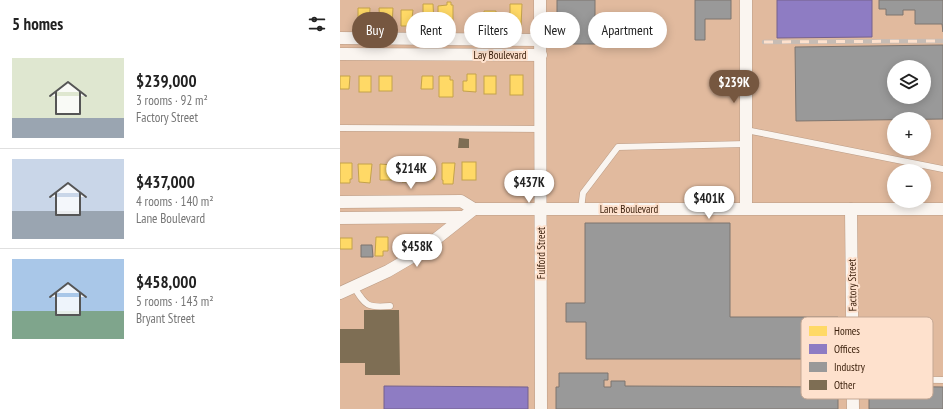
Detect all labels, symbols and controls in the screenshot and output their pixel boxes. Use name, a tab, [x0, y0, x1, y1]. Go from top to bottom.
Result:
chip: Buy	[352, 12, 398, 48]
chip: Rent	[406, 12, 456, 48]
chip: Filters	[464, 12, 522, 48]
chip: New	[530, 12, 580, 48]
chip: Apartment	[588, 12, 667, 48]
text: 5 homes	[12, 13, 63, 35]
icon: filters	[306, 13, 328, 35]
street label: Lay Boulevard	[473, 48, 527, 62]
map controls	[887, 60, 931, 208]
button: layers	[887, 60, 931, 104]
text: $239,000	[136, 70, 197, 92]
pin: $239K	[706, 70, 762, 104]
icon: home	[44, 74, 92, 122]
text: $239K	[718, 74, 750, 91]
text: 3 rooms · 92 m²	[136, 92, 208, 109]
text: Factory Street	[136, 109, 198, 126]
button: +	[887, 112, 931, 156]
pin: $214K	[383, 156, 439, 190]
text: $214K	[395, 160, 427, 177]
button: −	[887, 164, 931, 208]
pin: $437K	[501, 170, 557, 204]
text: $437,000	[136, 171, 195, 193]
text: $437K	[513, 174, 545, 191]
icon: home	[44, 175, 92, 223]
pin: $401K	[681, 186, 737, 220]
text: $401K	[693, 190, 725, 207]
text: 4 rooms · 140 m²	[136, 193, 214, 210]
street label: Lane Boulevard	[600, 202, 659, 216]
text: Lane Boulevard	[136, 210, 205, 227]
street label: Fulford Street	[534, 227, 548, 279]
pin: $458K	[389, 234, 445, 268]
text: $458K	[401, 238, 433, 255]
street label: Factory Street	[845, 259, 859, 311]
text: $458,000	[136, 271, 197, 293]
icon: home	[44, 275, 92, 323]
text: 5 rooms · 143 m²	[136, 293, 214, 310]
text: Bryant Street	[136, 310, 195, 327]
legend	[801, 317, 933, 399]
text: Homes	[834, 324, 860, 338]
text: Offices	[834, 342, 860, 356]
text: Industry	[834, 360, 866, 374]
text: Other	[834, 378, 855, 392]

